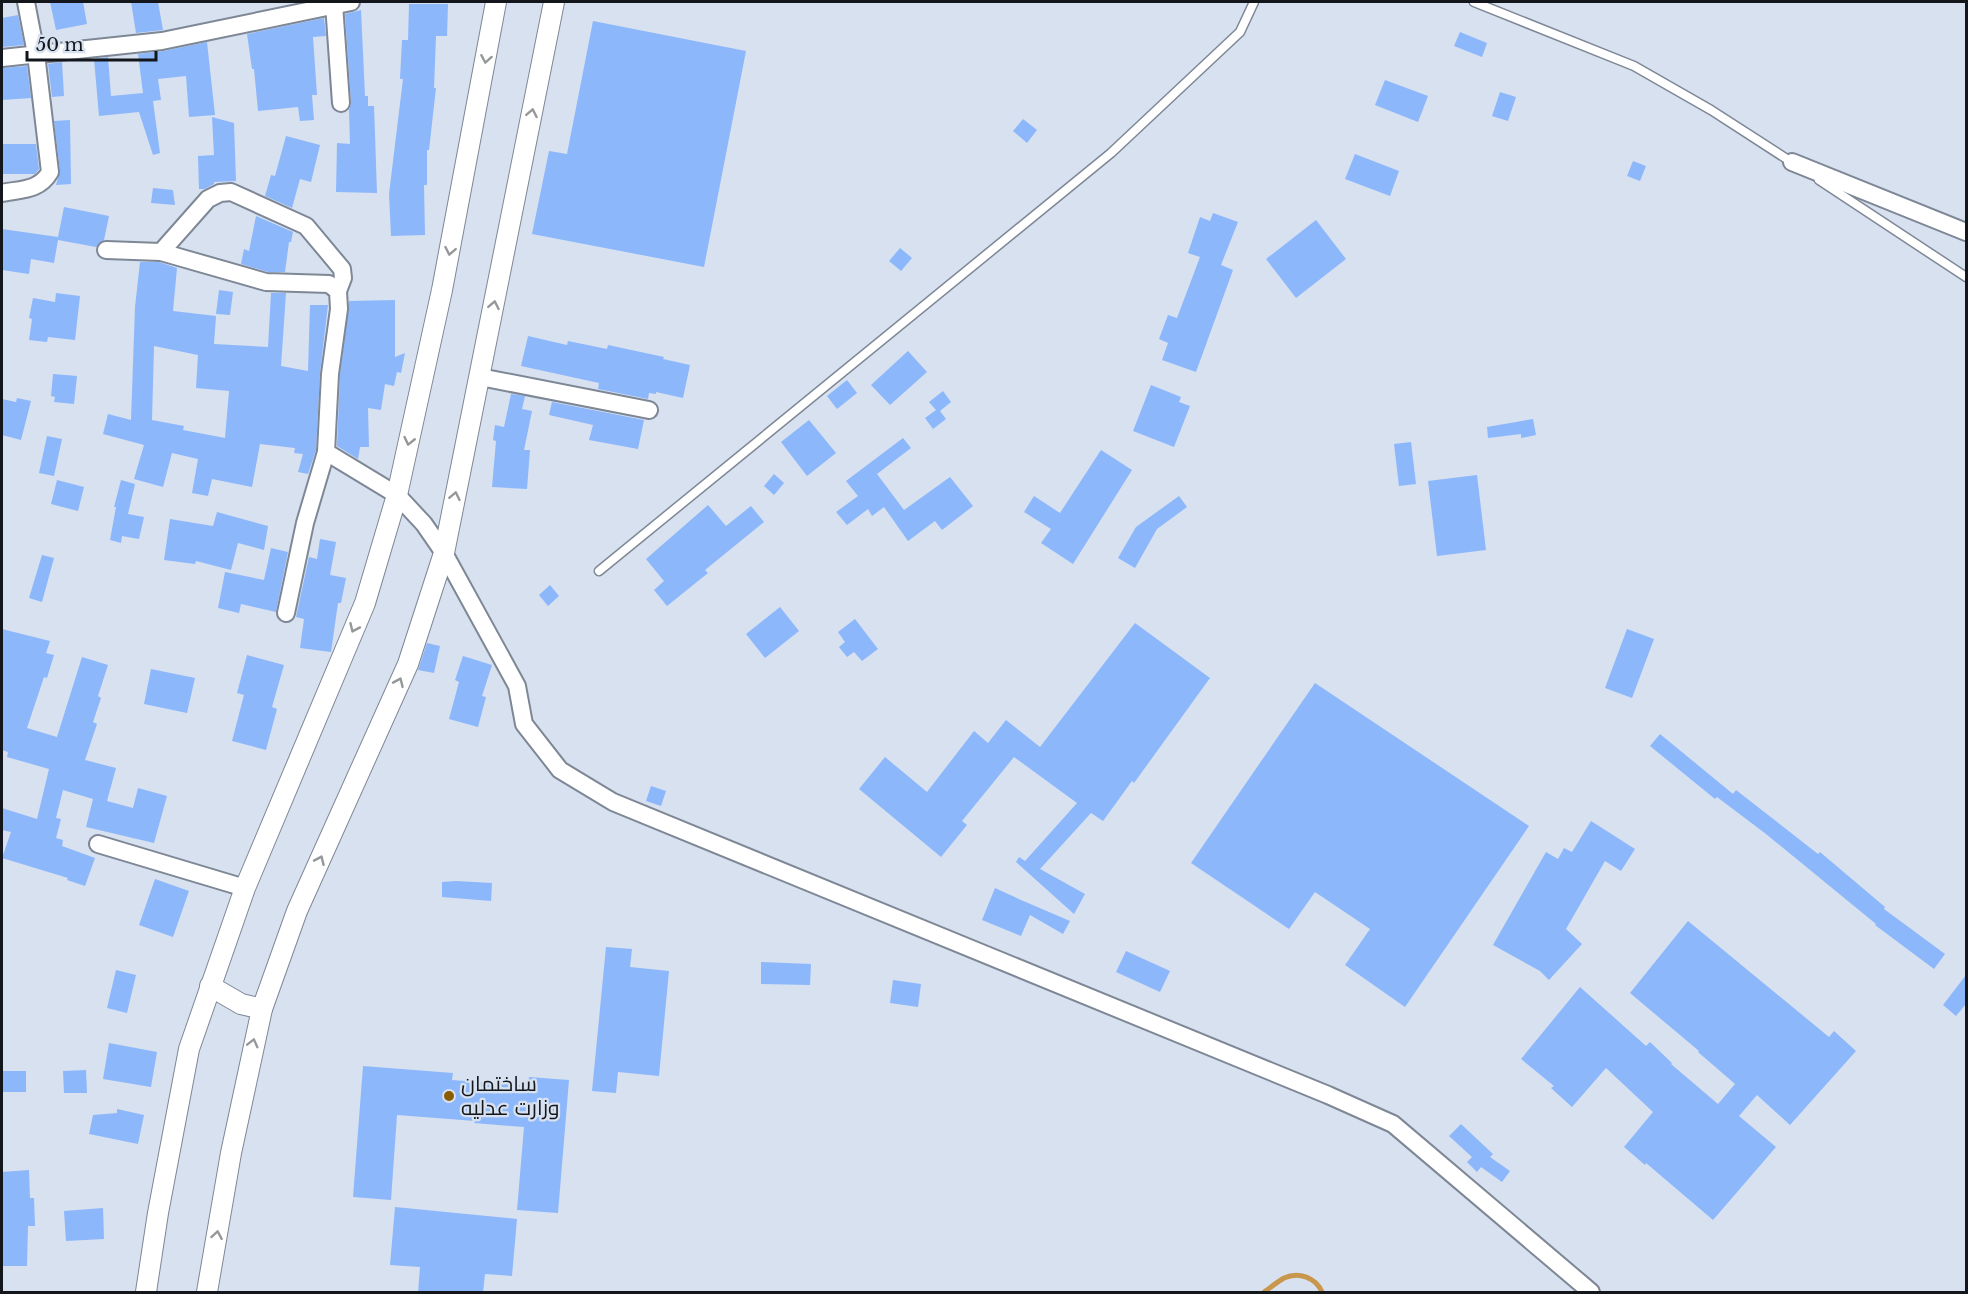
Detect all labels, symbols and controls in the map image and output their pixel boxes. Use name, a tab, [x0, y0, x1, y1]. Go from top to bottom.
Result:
scale bar	[27, 24, 156, 62]
text: 50 m	[36, 34, 84, 56]
one-way arrow	[480, 54, 493, 64]
one-way arrow	[525, 109, 538, 119]
one-way arrow	[444, 245, 457, 255]
one-way arrow	[487, 300, 500, 310]
one-way arrow	[403, 436, 416, 446]
one-way arrow	[448, 491, 461, 501]
one-way arrow	[349, 622, 361, 633]
one-way arrow	[392, 678, 404, 689]
one-way arrow	[312, 856, 324, 867]
one-way arrow	[246, 1039, 259, 1049]
place label: ساختمان وزارت عدلیه	[461, 1071, 560, 1121]
marker: ساختمان وزارت عدلیه	[442, 1089, 456, 1103]
one-way arrow	[210, 1230, 222, 1239]

